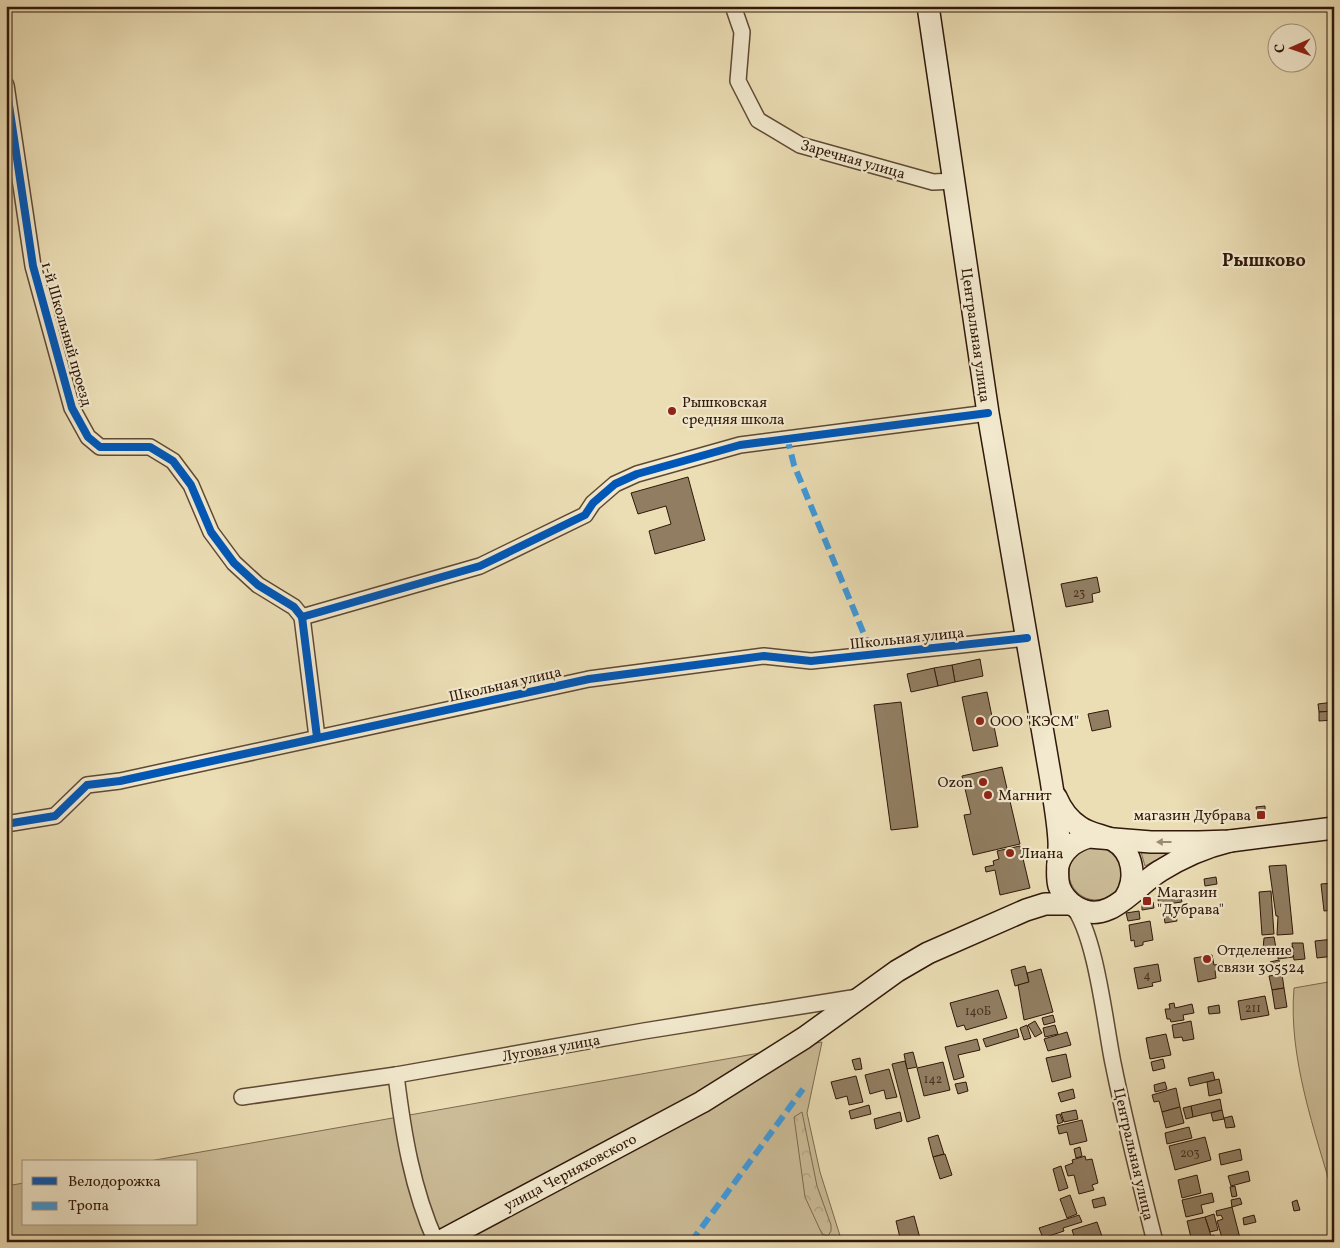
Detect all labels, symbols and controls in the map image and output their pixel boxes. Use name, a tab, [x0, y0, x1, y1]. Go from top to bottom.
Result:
north arrow	[1268, 22, 1318, 72]
text: С	[1271, 44, 1290, 53]
street label: Заречная улица	[798, 135, 907, 185]
district label: Рышково	[1222, 249, 1306, 274]
street label: 1-й Школьный проезд	[35, 260, 96, 410]
street label: Центральная улица	[955, 267, 994, 404]
place label: Рышковская средняя школа	[682, 393, 785, 431]
marker: Рышковская средняя школа	[666, 405, 678, 417]
house number: 23	[1073, 586, 1085, 602]
street label: Школьная улица	[849, 623, 965, 656]
street label: Школьная улица	[447, 662, 564, 709]
place label: ООО "КЭСМ"	[990, 712, 1079, 733]
marker: ООО "КЭСМ"	[974, 715, 986, 727]
place label: Ozon	[938, 773, 973, 794]
marker: Ozon	[977, 776, 989, 788]
place label: Магнит	[998, 786, 1052, 807]
marker: Магнит	[982, 789, 994, 801]
place label: магазин Дубрава	[1134, 806, 1251, 827]
marker: магазин Дубрава	[1255, 809, 1267, 821]
one-way arrow	[1156, 838, 1172, 846]
place label: Лиана	[1020, 844, 1063, 865]
marker: Лиана	[1004, 847, 1016, 859]
place label: Магазин "Дубрава"	[1157, 883, 1224, 921]
marker: Магазин "Дубрава"	[1141, 895, 1153, 907]
place label: Отделение связи 305524	[1217, 941, 1305, 979]
marker: Отделение связи 305524	[1201, 953, 1213, 965]
house number: 4	[1143, 968, 1151, 984]
house number: 211	[1245, 1001, 1261, 1017]
house number: 140Б	[965, 1004, 991, 1020]
street label: Луговая улица	[500, 1031, 602, 1068]
house number: 142	[924, 1072, 942, 1088]
street label: Центральная улица	[1107, 1086, 1158, 1223]
street label: улица Черняховского	[501, 1129, 641, 1217]
house number: 203	[1180, 1146, 1200, 1162]
legend	[22, 1160, 198, 1226]
text: Велодорожка	[68, 1172, 161, 1193]
text: Тропа	[68, 1196, 109, 1217]

